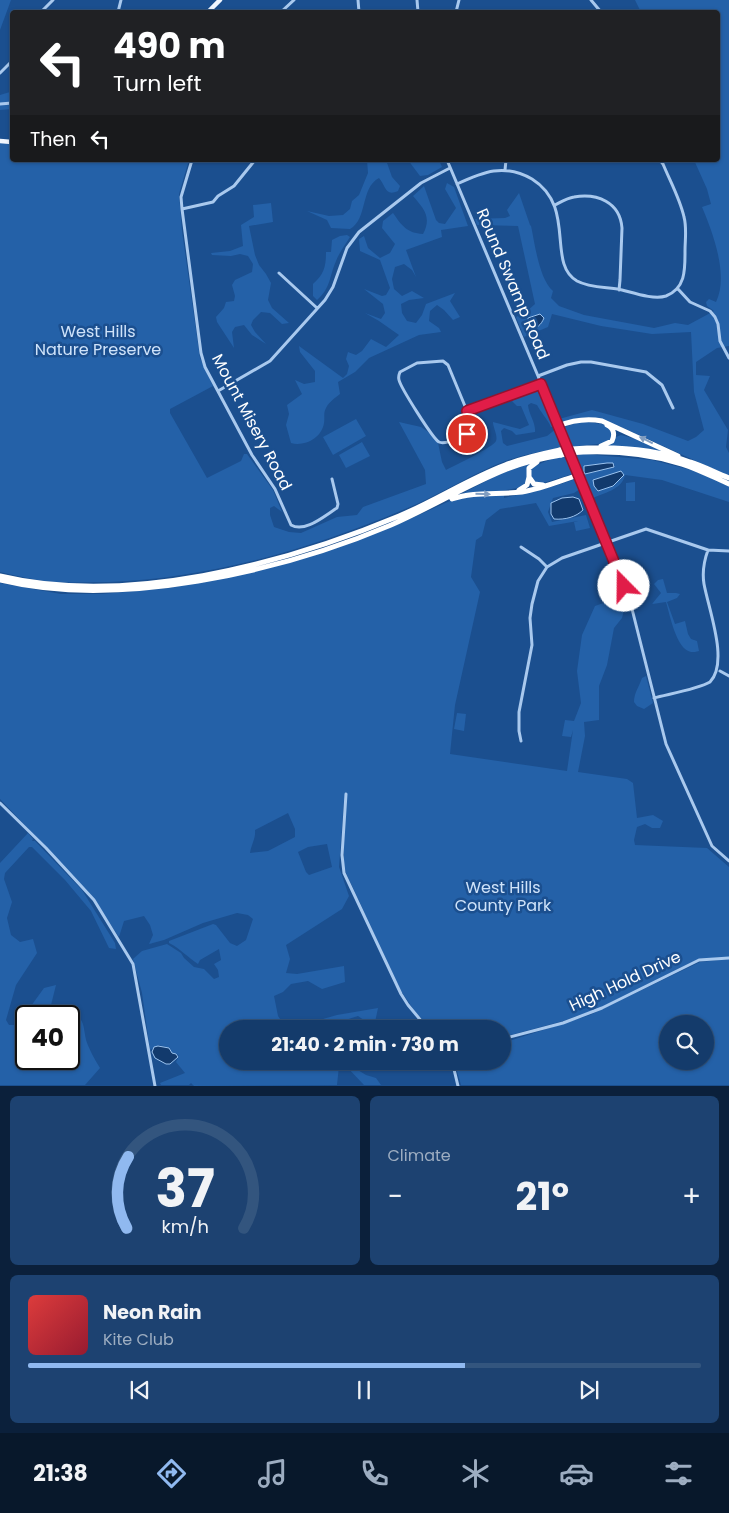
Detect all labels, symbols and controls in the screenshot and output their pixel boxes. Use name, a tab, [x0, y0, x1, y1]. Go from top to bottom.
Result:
text: 490 m	[113, 21, 226, 70]
icon: left	[30, 30, 95, 95]
text: Turn left	[113, 68, 201, 99]
icon: left	[86, 125, 114, 153]
text: Then	[30, 126, 76, 153]
street label: Round Swamp Road	[471, 205, 555, 363]
park label: West Hills Nature Preserve	[35, 320, 161, 361]
street label: Mount Misery Road	[206, 350, 298, 494]
pin	[446, 413, 488, 455]
icon: arrive	[453, 420, 481, 448]
one-way arrow	[639, 436, 653, 444]
one-way arrow	[475, 490, 491, 498]
position arrow	[597, 559, 649, 611]
park label: West Hills County Park	[455, 876, 552, 917]
street label: High Hold Drive	[565, 945, 685, 1017]
speed limit sign: 40	[15, 1005, 80, 1070]
map controls	[659, 1015, 714, 1070]
button: search	[659, 1015, 714, 1070]
text: 21:40 · 2 min · 730 m	[271, 1031, 459, 1058]
text: Climate	[388, 1144, 451, 1167]
text: 37	[155, 1152, 214, 1225]
text: 21°	[516, 1170, 569, 1223]
text: −	[388, 1177, 403, 1216]
text: +	[682, 1177, 701, 1216]
text: km/h	[161, 1214, 209, 1239]
text: Neon Rain	[103, 1299, 202, 1326]
text: Kite Club	[103, 1328, 174, 1351]
icon: previous	[126, 1376, 154, 1404]
icon: pause	[350, 1376, 378, 1404]
icon: next	[575, 1376, 603, 1404]
icon: directions	[154, 1456, 189, 1491]
icon: music	[255, 1456, 290, 1491]
icon: phone	[357, 1456, 392, 1491]
icon: climate	[458, 1456, 493, 1491]
icon: car	[559, 1456, 594, 1491]
icon: filters	[661, 1456, 696, 1491]
text: 21:38	[33, 1458, 88, 1489]

